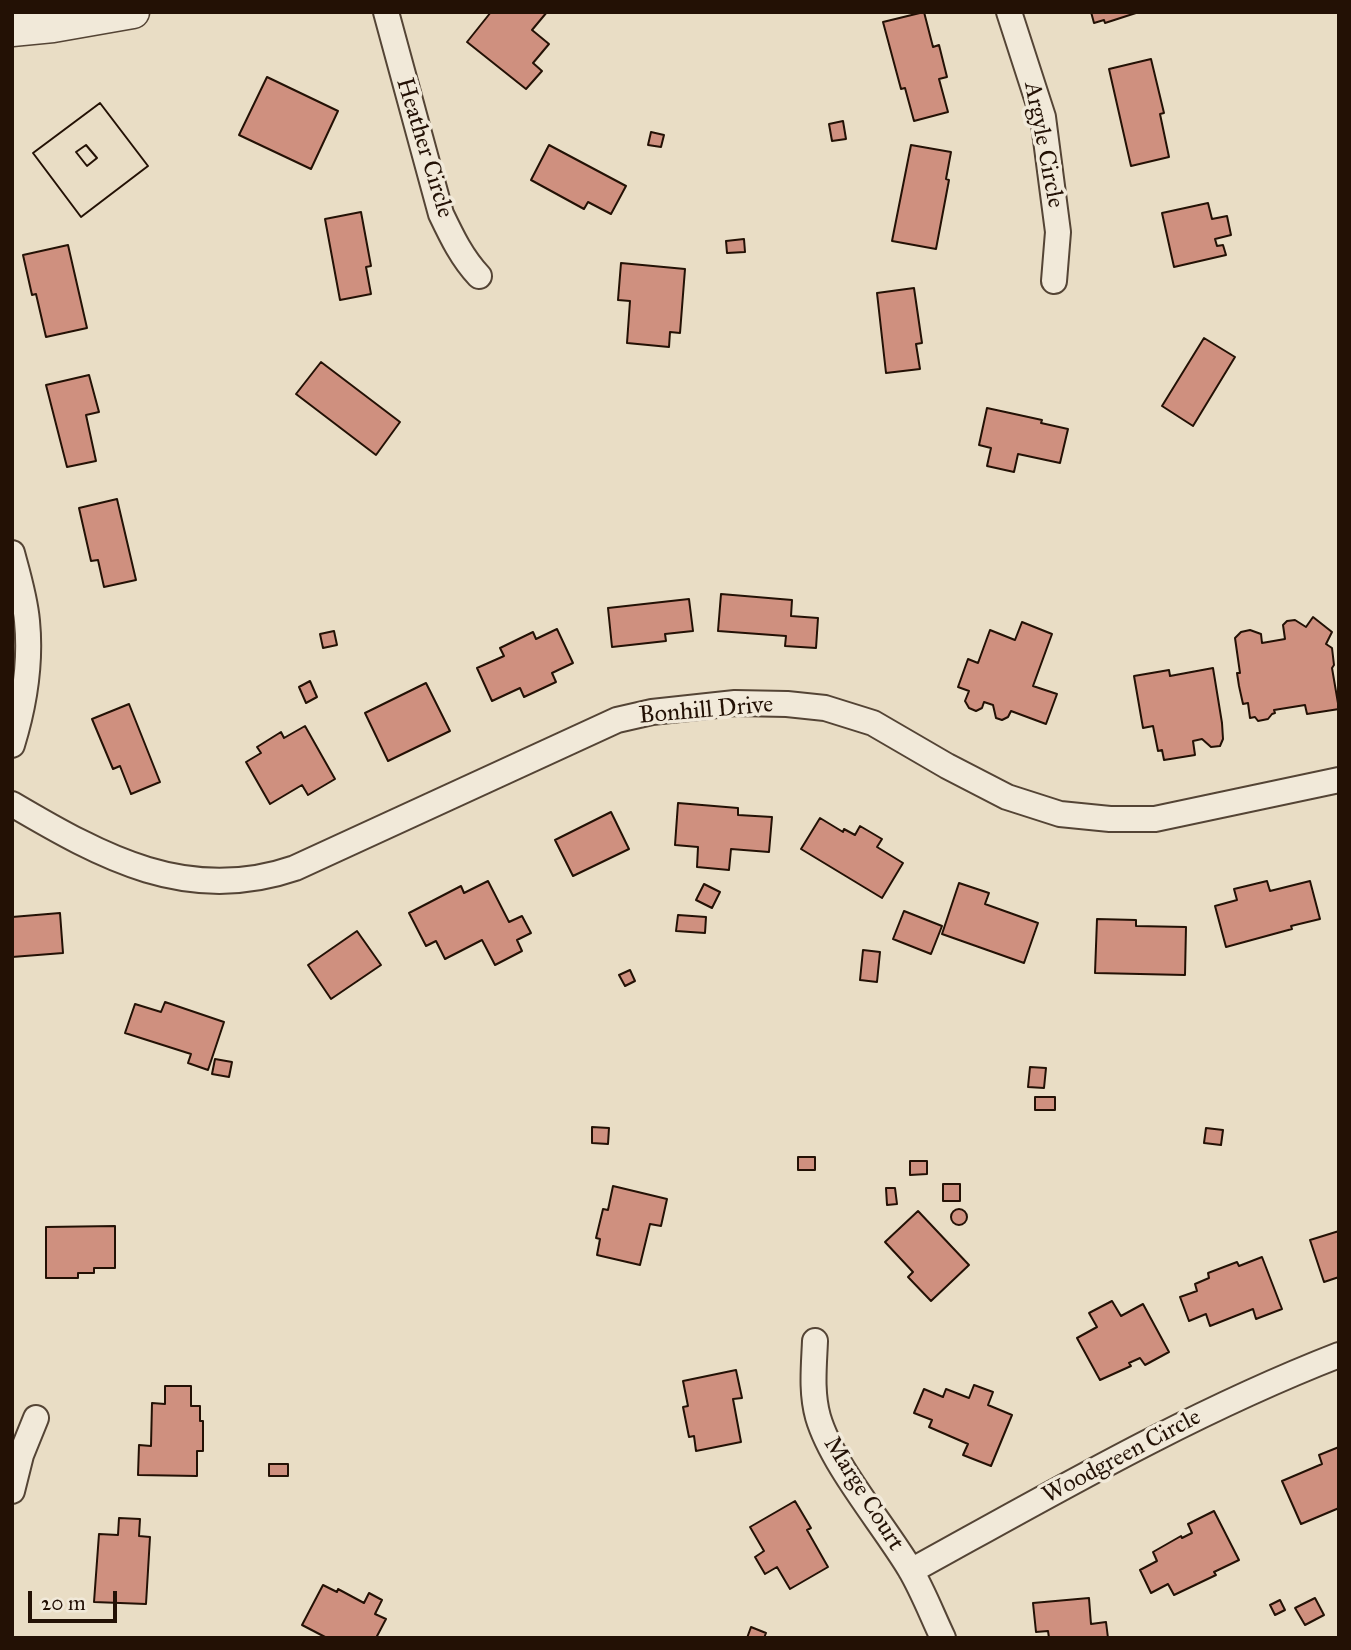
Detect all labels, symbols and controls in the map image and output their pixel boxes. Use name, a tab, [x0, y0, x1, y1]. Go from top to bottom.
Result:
street label: Heather Circle	[389, 74, 459, 222]
street label: Argyle Circle	[1017, 80, 1069, 210]
street label: Bonhill Drive	[638, 691, 774, 731]
street label: Woodgreen Circle	[1038, 1403, 1206, 1511]
street label: Marge Court	[817, 1432, 909, 1556]
scale bar	[32, 1576, 121, 1620]
text: 20 m	[41, 1590, 86, 1616]

